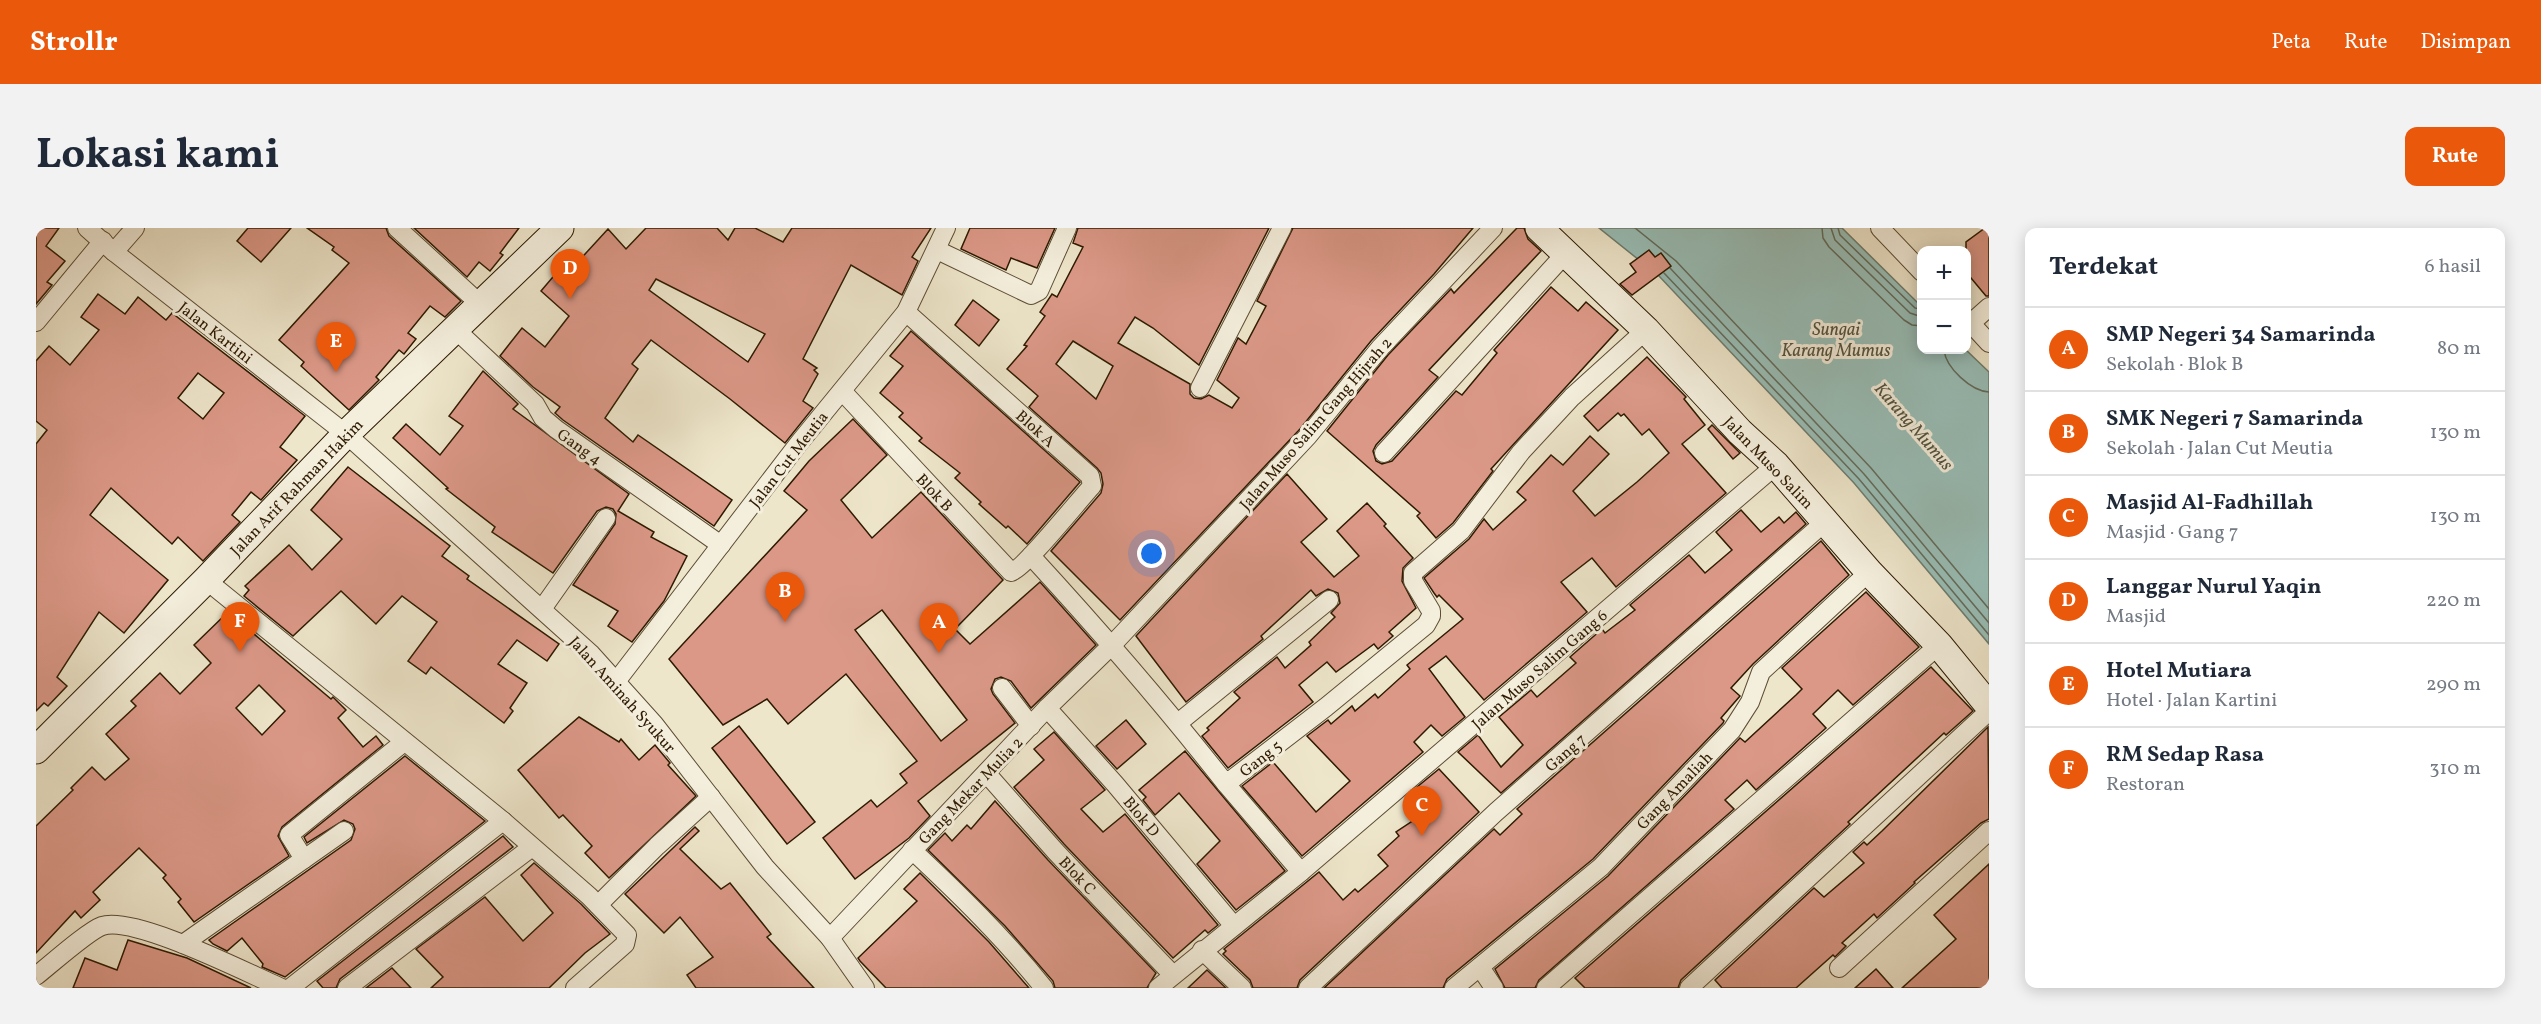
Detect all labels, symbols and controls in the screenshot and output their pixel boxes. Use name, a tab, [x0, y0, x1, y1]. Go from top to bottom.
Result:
text: Strollr	[30, 23, 118, 62]
text: Peta	[2272, 28, 2311, 57]
text: Rute	[2344, 28, 2387, 57]
text: Disimpan	[2420, 28, 2511, 57]
text: Lokasi kami	[36, 127, 280, 186]
button: Rute	[2405, 127, 2505, 186]
map controls	[1917, 246, 1971, 354]
button: +	[1917, 246, 1971, 300]
text: Terdekat	[2049, 249, 2158, 285]
pin: D	[550, 250, 590, 299]
text: 6 hasil	[2424, 253, 2481, 281]
street label: Jalan Kartini	[173, 297, 257, 370]
button: −	[1917, 300, 1971, 354]
water label: Sungai Karang Mumus	[1781, 318, 1891, 364]
text: SMP Negeri 34 Samarinda	[2106, 320, 2375, 351]
pin: E	[316, 322, 356, 372]
street label: Jalan Muso Salim Gang Hijrah 2	[1235, 333, 1398, 515]
text: A	[2061, 335, 2076, 363]
text: 80 m	[2437, 335, 2481, 363]
text: Sekolah · Blok B	[2106, 351, 2244, 379]
water label: Karang Mumus	[1868, 378, 1958, 477]
text: SMK Negeri 7 Samarinda	[2106, 404, 2363, 435]
street label: Blok A	[1010, 406, 1059, 453]
street label: Jalan Cut Meutia	[745, 407, 834, 513]
street label: Jalan Muso Salim	[1717, 412, 1818, 515]
street label: Jalan Arif Rahman Hakim	[226, 415, 369, 562]
text: B	[2062, 419, 2075, 447]
text: 130 m	[2430, 419, 2481, 447]
street label: Gang 4	[552, 424, 606, 471]
text: Sekolah · Jalan Cut Meutia	[2106, 435, 2333, 463]
street label: Blok B	[910, 469, 957, 517]
text: Masjid Al-Fadhillah	[2106, 488, 2313, 519]
text: C	[2062, 503, 2075, 531]
text: 130 m	[2430, 503, 2481, 531]
text: Masjid · Gang 7	[2106, 519, 2238, 547]
your location	[1137, 539, 1166, 568]
pin: B	[766, 572, 804, 622]
text: Langgar Nurul Yaqin	[2106, 572, 2322, 603]
text: D	[2061, 587, 2076, 615]
text: 220 m	[2426, 587, 2481, 615]
pin: F	[220, 602, 260, 652]
text: Masjid	[2106, 603, 2166, 631]
pin: A	[920, 604, 958, 653]
street label: Jalan Muso Salim Gang 6	[1468, 605, 1613, 736]
street label: Jalan Aminah Syukur	[563, 632, 680, 759]
text: Hotel Mutiara	[2106, 656, 2252, 687]
text: E	[2062, 671, 2075, 699]
text: 290 m	[2426, 671, 2481, 699]
text: Hotel · Jalan Kartini	[2106, 687, 2277, 715]
street label: Gang 7	[1541, 729, 1592, 778]
street label: Gang Mekar Mulia 2	[914, 733, 1029, 850]
street label: Gang 5	[1235, 736, 1287, 783]
text: RM Sedap Rasa	[2106, 740, 2264, 771]
street label: Gang Amaliah	[1632, 747, 1718, 835]
text: F	[2063, 755, 2074, 783]
text: 310 m	[2429, 755, 2481, 783]
text: Restoran	[2106, 771, 2185, 799]
pin: C	[1402, 786, 1442, 836]
street label: Blok D	[1117, 792, 1164, 842]
street label: Blok C	[1053, 852, 1100, 900]

